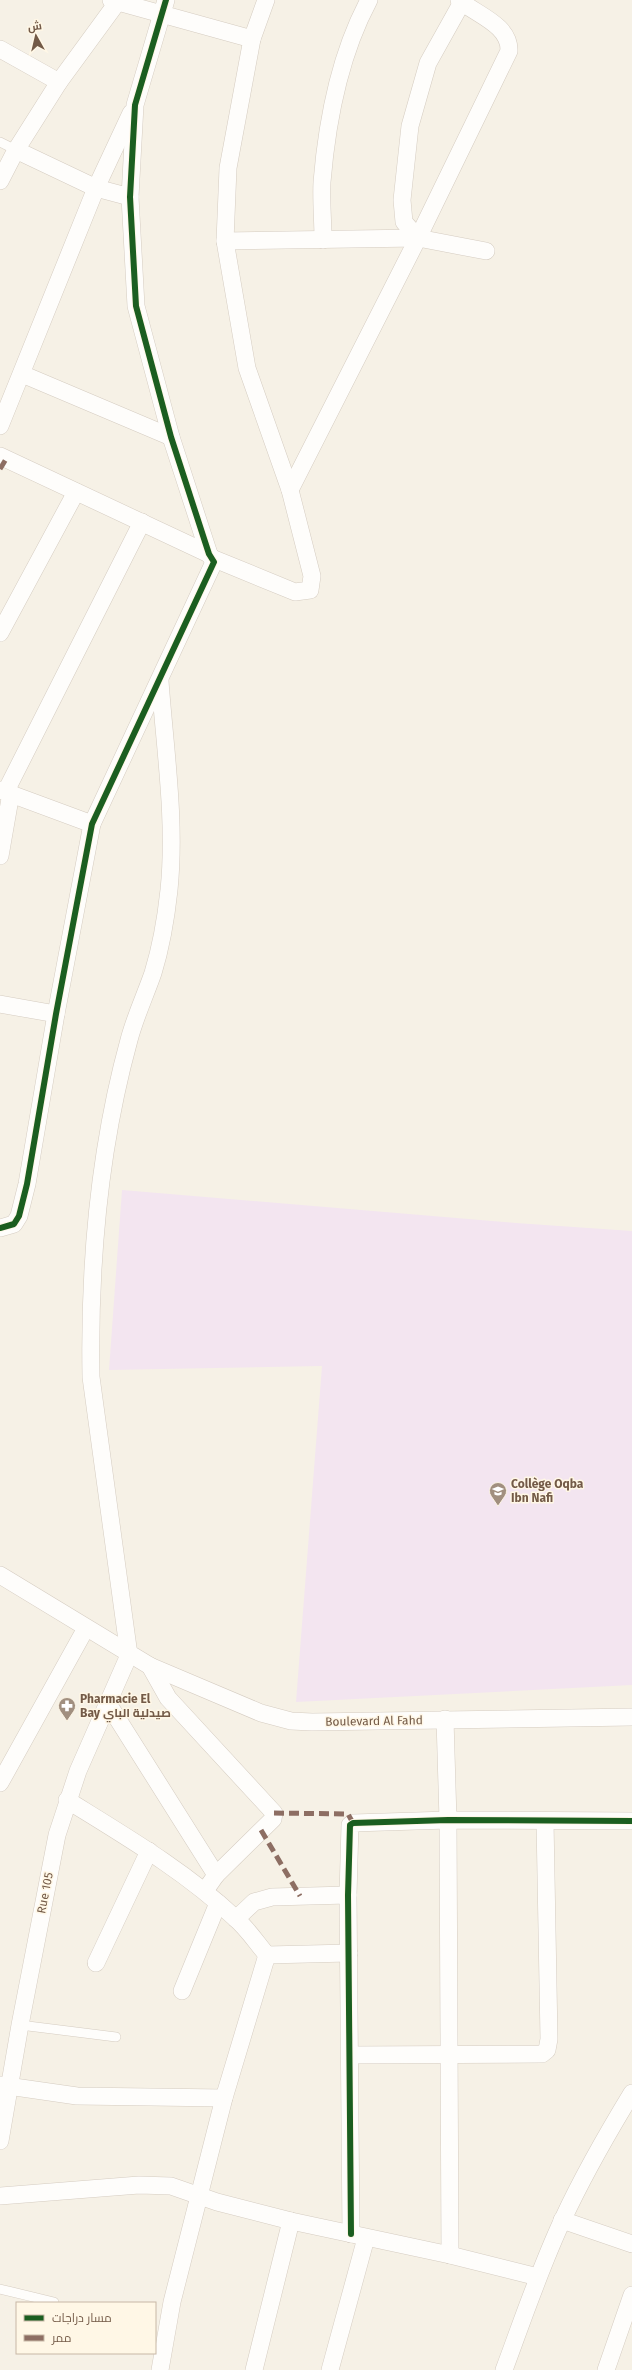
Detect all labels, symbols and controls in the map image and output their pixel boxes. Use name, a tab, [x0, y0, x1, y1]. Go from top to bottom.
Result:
north arrow	[16, 16, 56, 56]
text: ش	[27, 19, 43, 34]
place label: Collège Oqba Ibn Nafi	[511, 1477, 584, 1505]
school or university icon: Collège Oqba Ibn Nafi	[488, 1481, 508, 1506]
place label: Pharmacie El Bay صيدلية الباي	[80, 1692, 171, 1723]
pharmacy icon: Pharmacie El Bay صيدلية الباي	[57, 1696, 77, 1721]
street label: Boulevard Al Fahd	[325, 1713, 423, 1729]
street label: Rue 105	[34, 1871, 56, 1915]
legend	[16, 2302, 156, 2354]
text: مسار دراجات	[52, 2311, 112, 2325]
text: ممر	[51, 2331, 71, 2345]

